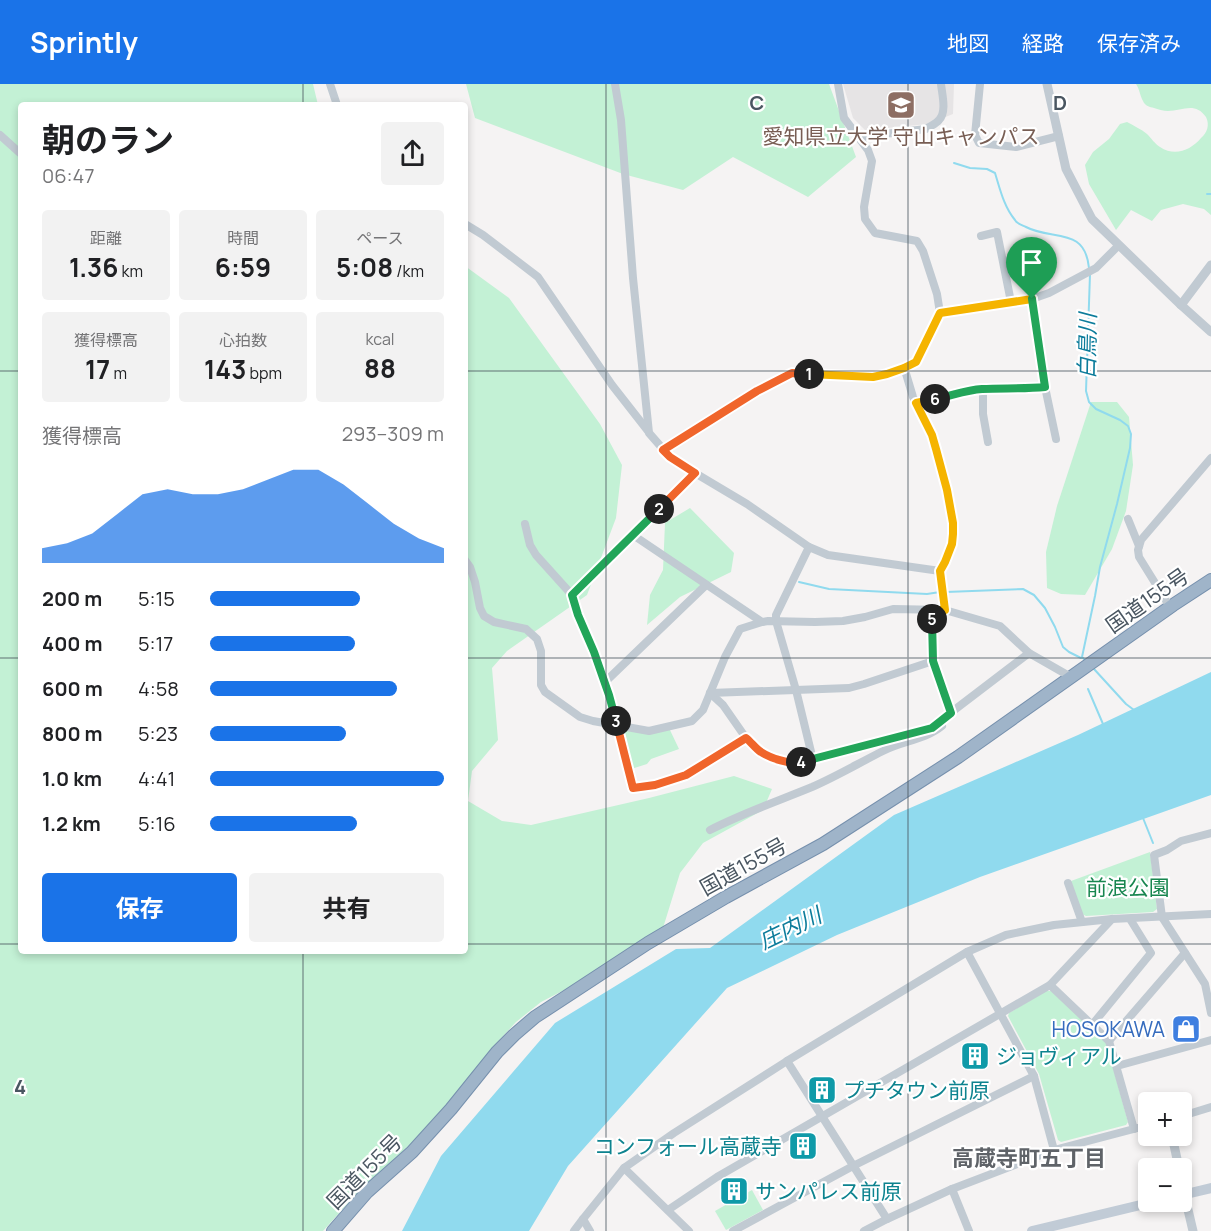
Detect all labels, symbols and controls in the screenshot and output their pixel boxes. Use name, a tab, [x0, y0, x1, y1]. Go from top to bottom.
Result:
text: Sprintly	[30, 23, 138, 61]
text: 地図	[947, 29, 989, 57]
text: 経路	[1022, 29, 1064, 57]
text: 保存済み	[1097, 29, 1181, 57]
text: C	[750, 89, 764, 116]
school or university icon: 愛知県立大学 守山キャンパス	[885, 89, 917, 121]
text: D	[1053, 89, 1067, 116]
text: 朝のラン	[42, 117, 174, 162]
button: share	[381, 122, 444, 185]
place label: 愛知県立大学 守山キャンパス	[762, 122, 1040, 150]
text: 06:47	[42, 162, 94, 189]
text: 距離	[90, 227, 122, 249]
text: 時間	[227, 227, 259, 249]
text: ペース	[356, 227, 404, 249]
pin	[1006, 237, 1057, 299]
icon: arrive	[1015, 246, 1048, 279]
text: 1.36	[69, 249, 118, 285]
text: 6:59	[215, 249, 271, 285]
text: 5:08	[336, 249, 393, 285]
text: km	[118, 260, 143, 282]
text: /km	[393, 260, 424, 282]
water label: 白鳥川	[1071, 311, 1103, 379]
text: kcal	[365, 328, 395, 350]
text: 獲得標高	[74, 329, 138, 351]
text: 心拍数	[219, 329, 267, 351]
text: 88	[364, 350, 396, 386]
text: 17	[85, 351, 110, 387]
text: 143	[204, 351, 246, 387]
pin: 1	[794, 359, 824, 389]
text: m	[110, 362, 127, 384]
text: bpm	[246, 362, 282, 384]
text: 1	[805, 363, 813, 385]
pin: 6	[920, 384, 950, 414]
text: 6	[930, 388, 940, 410]
text: 293–309 m	[342, 420, 444, 447]
text: 獲得標高	[42, 422, 122, 449]
pin: 2	[644, 494, 674, 524]
text: 2	[654, 498, 664, 520]
street label: 国道155号	[1100, 561, 1194, 639]
text: 200 m	[42, 585, 102, 612]
text: 5:15	[138, 585, 175, 612]
pin: 5	[917, 604, 947, 634]
text: 5	[927, 608, 937, 630]
text: 400 m	[42, 630, 102, 657]
text: 5:17	[138, 630, 173, 657]
text: 600 m	[42, 675, 103, 702]
text: 4:58	[138, 675, 179, 702]
pin: 3	[601, 706, 631, 736]
text: 3	[611, 710, 621, 732]
text: 800 m	[42, 720, 103, 747]
text: 5:23	[138, 720, 178, 747]
pin: 4	[786, 747, 816, 777]
text: 4	[796, 751, 806, 773]
text: 1.0 km	[42, 765, 102, 792]
text: 4:41	[138, 765, 175, 792]
text: 1.2 km	[42, 810, 101, 837]
text: 5:16	[138, 810, 176, 837]
street label: 国道155号	[694, 831, 792, 901]
button: 保存	[42, 873, 237, 942]
button: 共有	[249, 873, 444, 942]
park label: 前浪公園	[1086, 873, 1170, 901]
water label: 庄内川	[754, 899, 828, 956]
shop icon: HOSOKAWA	[1170, 1013, 1202, 1045]
place label: HOSOKAWA	[1052, 1015, 1165, 1043]
building icon: ジョヴィアル	[959, 1040, 991, 1072]
place label: ジョヴィアル	[996, 1042, 1122, 1070]
text: 4	[14, 1073, 26, 1100]
building icon: プチタウン前原	[806, 1074, 838, 1106]
place label: プチタウン前原	[843, 1076, 990, 1104]
map controls	[1138, 1092, 1192, 1212]
button: +	[1138, 1092, 1192, 1146]
street label: 国道155号	[320, 1127, 408, 1215]
building icon: コンフォール高蔵寺	[787, 1130, 819, 1162]
place label: コンフォール高蔵寺	[594, 1132, 782, 1160]
district label: 高蔵寺町五丁目	[952, 1143, 1106, 1173]
button: −	[1138, 1158, 1192, 1212]
building icon: サンパレス前原	[718, 1175, 750, 1207]
place label: サンパレス前原	[755, 1177, 902, 1205]

